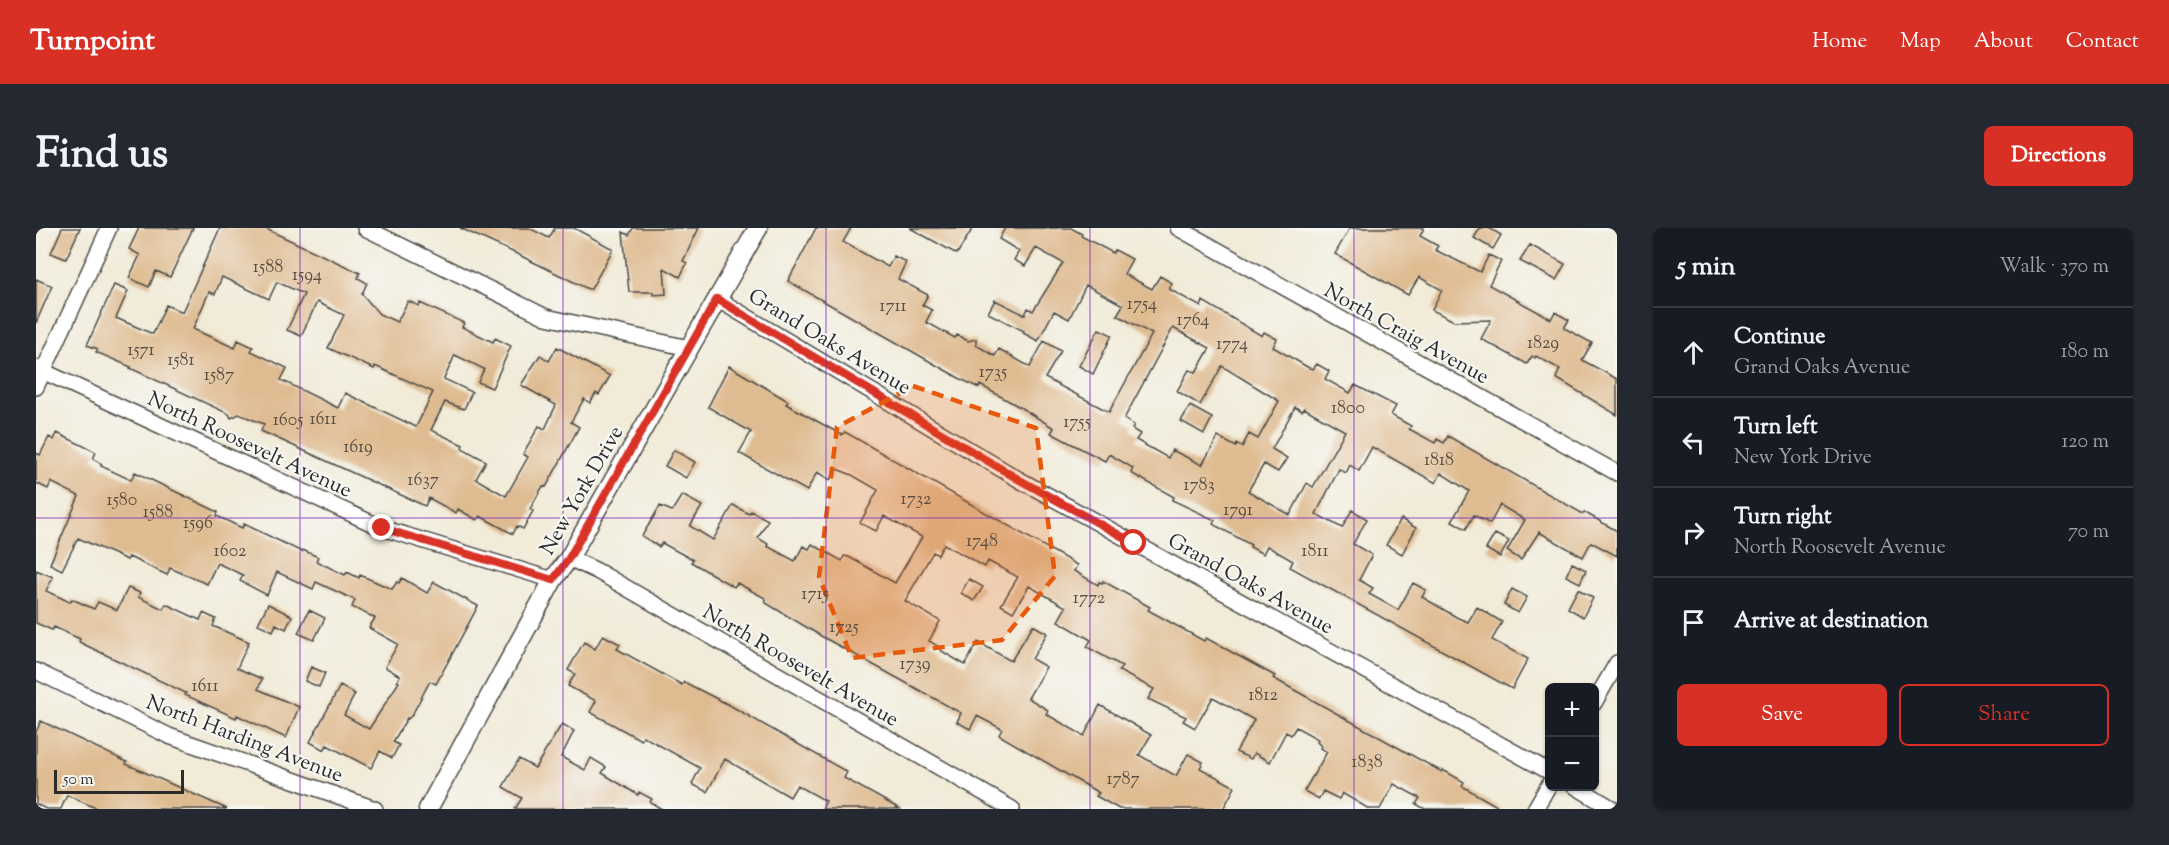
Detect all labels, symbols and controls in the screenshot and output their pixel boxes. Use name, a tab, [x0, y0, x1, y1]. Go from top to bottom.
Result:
text: Turnpoint	[30, 22, 155, 62]
text: Home	[1812, 27, 1867, 57]
text: Map	[1900, 27, 1941, 57]
text: About	[1974, 27, 2033, 57]
text: Contact	[2066, 27, 2139, 57]
text: Find us	[36, 126, 168, 186]
button: Directions	[1984, 126, 2133, 186]
text: 5 min	[1677, 249, 1736, 286]
text: Walk · 370 m	[1999, 253, 2109, 282]
house number: 1588	[253, 255, 283, 281]
house number: 1594	[292, 263, 322, 289]
street label: North Craig Avenue	[1318, 277, 1494, 393]
street label: Grand Oaks Avenue	[742, 282, 916, 403]
house number: 1754	[1127, 292, 1157, 318]
house number: 1711	[879, 294, 907, 320]
house number: 1764	[1177, 308, 1209, 334]
text: Continue	[1734, 322, 1825, 354]
house number: 1829	[1527, 331, 1559, 357]
house number: 1774	[1216, 332, 1248, 358]
icon: ahead	[1677, 336, 1710, 369]
house number: 1571	[127, 338, 155, 364]
text: 180 m	[2061, 338, 2109, 367]
house number: 1581	[167, 348, 195, 374]
text: Grand Oaks Avenue	[1734, 354, 1910, 383]
house number: 1735	[979, 360, 1007, 386]
house number: 1587	[204, 363, 234, 389]
street label: North Roosevelt Avenue	[142, 385, 356, 506]
house number: 1800	[1331, 396, 1365, 422]
house number: 1611	[309, 407, 337, 433]
house number: 1605	[273, 408, 303, 434]
house number: 1755	[1063, 410, 1091, 436]
text: Turn left	[1734, 412, 1817, 444]
street label: New York Drive	[534, 421, 632, 561]
icon: left	[1677, 426, 1710, 459]
text: 120 m	[2061, 428, 2109, 457]
house number: 1619	[343, 435, 373, 461]
text: New York Drive	[1734, 444, 1872, 473]
house number: 1818	[1424, 448, 1454, 474]
house number: 1637	[407, 468, 439, 494]
house number: 1783	[1183, 473, 1215, 499]
house number: 1732	[901, 487, 932, 513]
house number: 1580	[107, 488, 137, 514]
house number: 1791	[1223, 498, 1253, 524]
house number: 1588	[143, 500, 173, 526]
text: Turn right	[1734, 502, 1831, 534]
house number: 1596	[183, 511, 213, 537]
route end	[368, 514, 394, 540]
icon: right	[1677, 516, 1710, 549]
text: 70 m	[2068, 518, 2109, 547]
street label: Grand Oaks Avenue	[1162, 527, 1338, 643]
house number: 1748	[966, 529, 998, 555]
route start	[1120, 529, 1146, 555]
text: North Roosevelt Avenue	[1734, 534, 1946, 563]
house number: 1602	[214, 539, 247, 565]
house number: 1811	[1301, 539, 1329, 565]
house number: 1715	[801, 582, 829, 608]
house number: 1772	[1073, 586, 1106, 612]
street label: North Roosevelt Avenue	[696, 598, 904, 735]
icon: arrive	[1677, 606, 1710, 639]
text: Arrive at destination	[1734, 606, 1929, 638]
house number: 1725	[829, 615, 859, 641]
house number: 1739	[900, 652, 931, 678]
house number: 1611	[191, 674, 219, 700]
house number: 1812	[1248, 683, 1278, 709]
map controls	[1545, 683, 1599, 791]
button: +	[1545, 683, 1599, 737]
button: Save	[1677, 684, 1887, 746]
button: Share	[1899, 684, 2109, 746]
street label: North Harding Avenue	[142, 688, 347, 791]
button: −	[1545, 737, 1599, 791]
house number: 1838	[1351, 750, 1383, 776]
scale bar	[54, 767, 184, 794]
house number: 1787	[1106, 767, 1140, 793]
text: 50 m	[63, 769, 94, 792]

